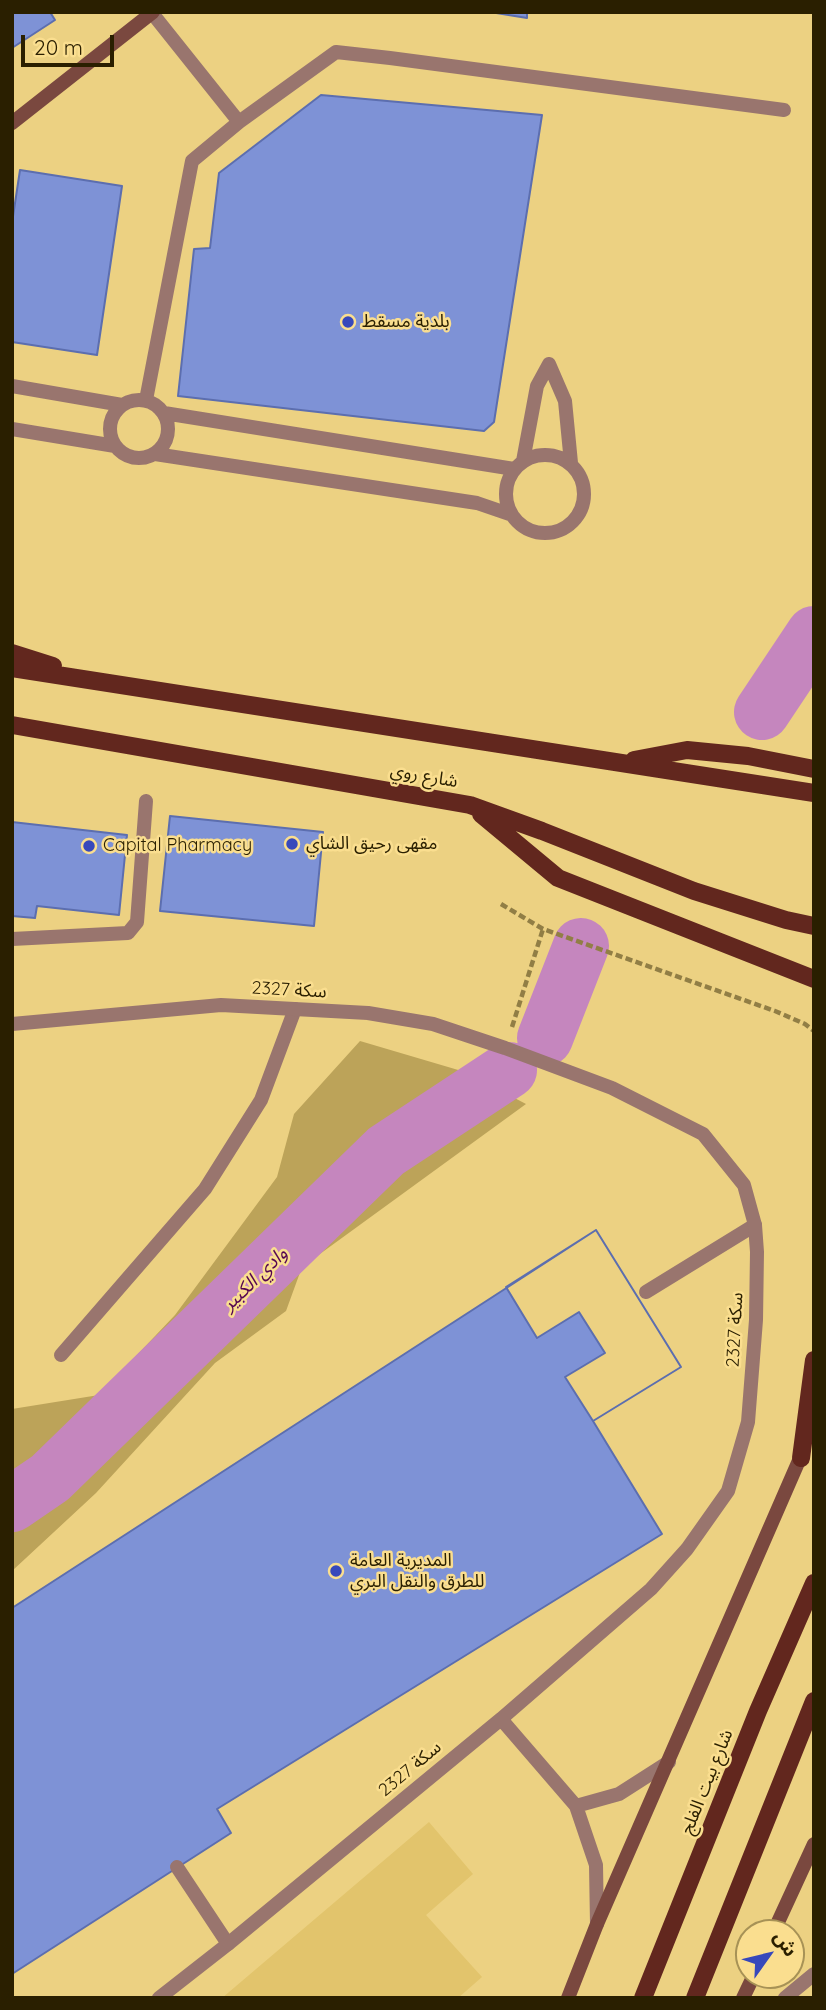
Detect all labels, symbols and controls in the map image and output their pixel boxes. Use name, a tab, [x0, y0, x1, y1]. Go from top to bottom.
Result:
scale bar	[24, 21, 117, 65]
text: 20 m	[34, 34, 83, 60]
place label: بلدية مسقط	[362, 311, 449, 333]
marker: بلدية مسقط	[340, 314, 356, 330]
street label: شارع روي	[388, 759, 460, 793]
place label: مقهى رحيق الشاي	[306, 833, 437, 855]
place label: Capital Pharmacy	[103, 835, 252, 857]
marker: مقهى رحيق الشاي	[284, 836, 300, 852]
marker: Capital Pharmacy	[81, 838, 97, 854]
street label: سكة 2327	[251, 977, 327, 1003]
water label: وادي الكبير	[218, 1242, 292, 1316]
street label: سكة 2327	[722, 1292, 748, 1368]
place label: المديرية العامة للطرق والنقل البري	[350, 1550, 484, 1592]
marker: المديرية العامة للطرق والنقل البري	[328, 1563, 344, 1579]
street label: شارع بيت الفلج	[676, 1726, 738, 1838]
street label: سكة 2327	[374, 1737, 446, 1801]
north arrow	[735, 1919, 805, 1989]
text: ش	[769, 1926, 803, 1961]

